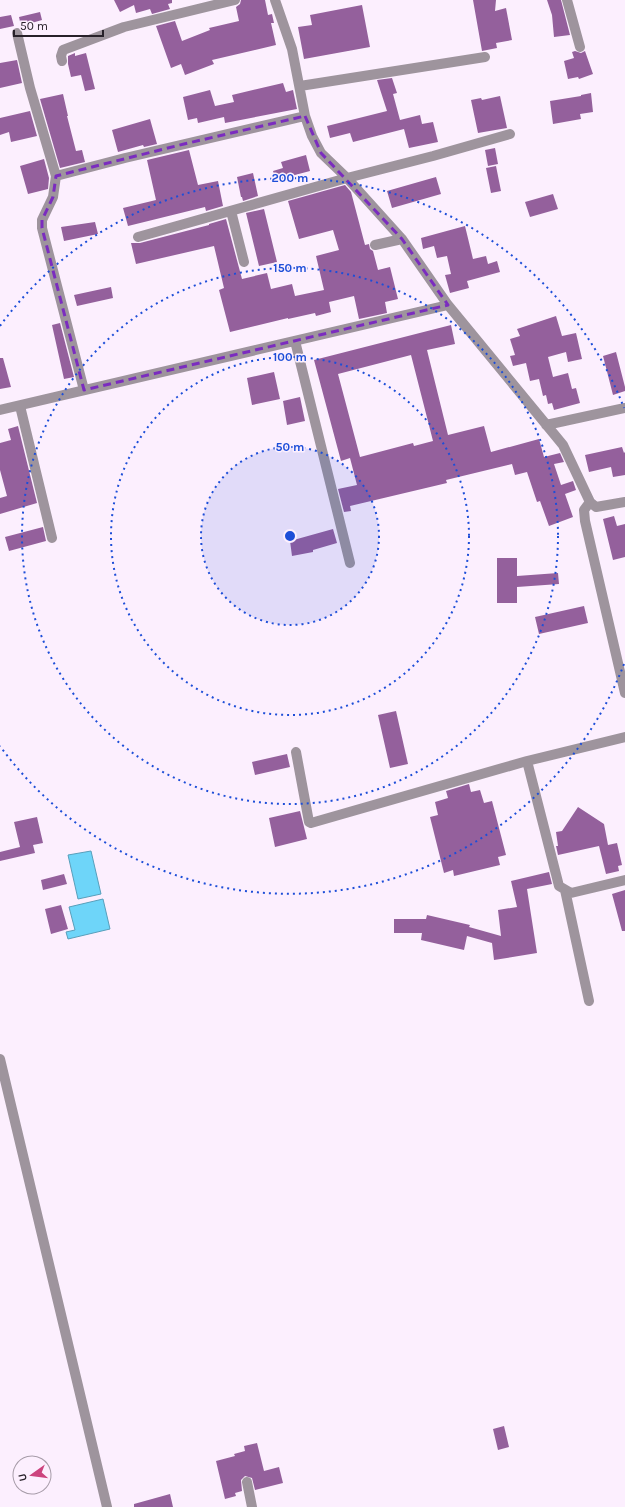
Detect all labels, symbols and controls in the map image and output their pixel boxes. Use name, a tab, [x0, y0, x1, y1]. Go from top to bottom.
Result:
scale bar	[14, 12, 103, 38]
text: 50 m	[20, 19, 48, 33]
text: 200 m	[272, 171, 308, 185]
text: 150 m	[273, 261, 307, 275]
text: 100 m	[273, 350, 307, 364]
text: 50 m	[276, 440, 305, 454]
centre of rings	[283, 529, 297, 543]
north arrow	[12, 1455, 52, 1495]
text: U	[16, 1472, 30, 1483]

